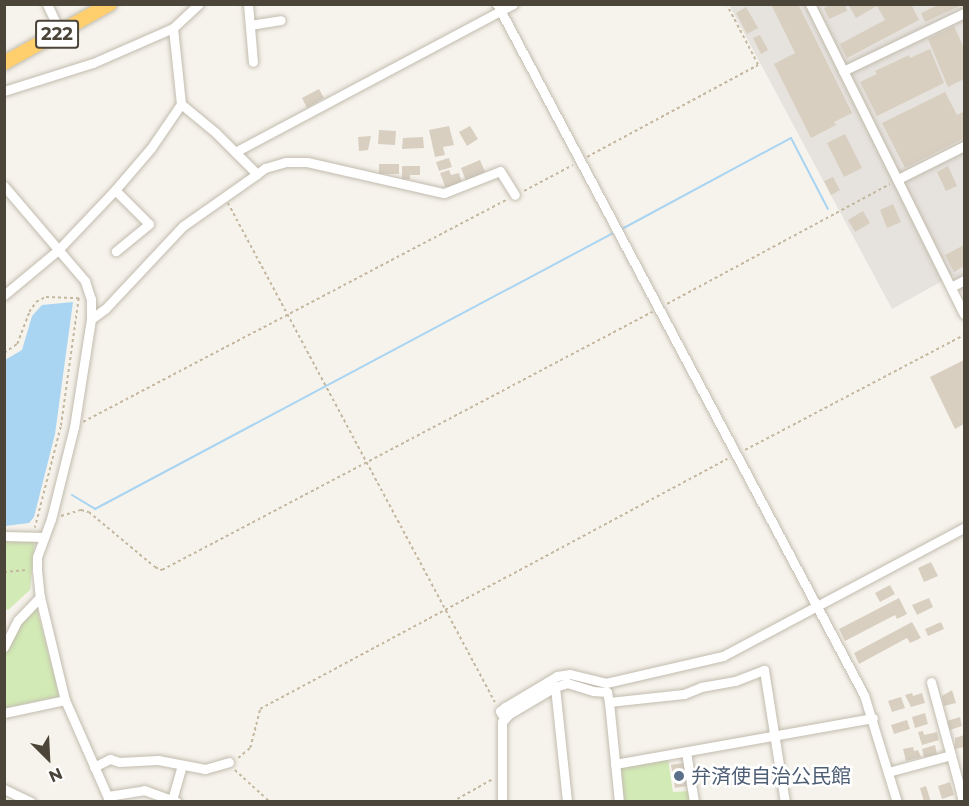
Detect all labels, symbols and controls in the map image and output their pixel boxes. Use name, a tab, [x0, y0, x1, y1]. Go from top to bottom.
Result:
road number: 222	[34, 19, 80, 49]
north arrow	[18, 728, 78, 788]
text: N	[46, 764, 65, 786]
place label: 弁済使自治公民館	[691, 764, 851, 788]
marker: 弁済使自治公民館	[672, 769, 686, 783]

